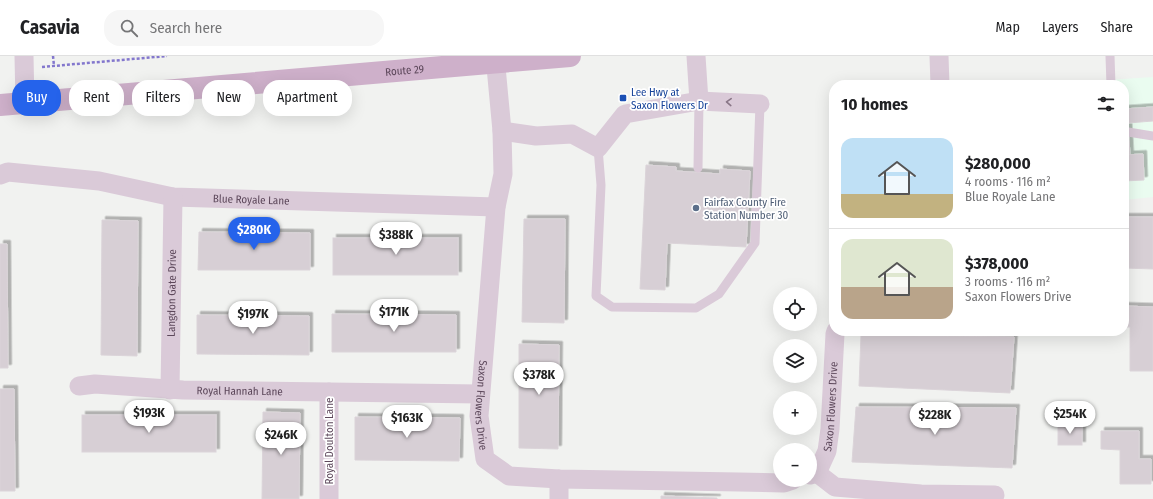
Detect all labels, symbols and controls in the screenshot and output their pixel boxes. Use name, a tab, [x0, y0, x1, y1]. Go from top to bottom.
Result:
search box	[104, 10, 384, 46]
text: Casavia	[20, 16, 80, 39]
icon: search	[118, 17, 140, 39]
text: Search here	[150, 19, 222, 37]
text: Map	[996, 19, 1020, 36]
text: Layers	[1042, 19, 1078, 36]
text: Share	[1100, 19, 1133, 36]
street label: Route 29	[385, 63, 425, 79]
chip: Buy	[12, 80, 61, 116]
chip: Rent	[69, 80, 124, 116]
chip: Filters	[132, 80, 194, 116]
chip: New	[202, 80, 255, 116]
chip: Apartment	[263, 80, 352, 116]
place label: Lee Hwy at Saxon Flowers Dr	[631, 86, 708, 112]
marker: Lee Hwy at Saxon Flowers Dr	[618, 93, 628, 103]
icon: filters	[1095, 93, 1117, 115]
text: 10 homes	[841, 94, 908, 115]
one-way arrow	[726, 98, 732, 107]
text: $280,000	[965, 153, 1031, 174]
icon: home	[873, 154, 921, 202]
text: 4 rooms · 116 m²	[965, 174, 1051, 189]
text: Blue Royale Lane	[965, 189, 1056, 204]
street label: Blue Royale Lane	[213, 192, 290, 208]
place label: Fairfax County Fire Station Number 30	[704, 196, 788, 222]
marker: Fairfax County Fire Station Number 30	[691, 203, 701, 213]
pin: $280K	[226, 217, 282, 251]
text: $280K	[237, 222, 271, 237]
pin: $388K	[368, 222, 424, 256]
text: $388K	[379, 227, 413, 242]
street label: Langdon Gate Drive	[165, 249, 179, 337]
text: $378,000	[965, 253, 1029, 274]
icon: home	[873, 255, 921, 303]
text: 3 rooms · 116 m²	[965, 274, 1050, 289]
map controls	[773, 287, 817, 487]
button: locate	[773, 287, 817, 331]
text: Saxon Flowers Drive	[965, 289, 1071, 304]
pin: $171K	[366, 299, 422, 333]
pin: $197K	[225, 301, 281, 335]
text: $171K	[379, 304, 409, 319]
text: $197K	[237, 306, 269, 321]
button: layers	[773, 339, 817, 383]
street label: Saxon Flowers Drive	[472, 360, 490, 451]
street label: Saxon Flowers Drive	[821, 361, 841, 452]
pin: $378K	[511, 362, 567, 396]
text: $378K	[523, 367, 555, 382]
street label: Royal Hannah Lane	[197, 384, 283, 398]
button: +	[773, 391, 817, 435]
street label: Royal Doulton Lane	[323, 398, 336, 484]
pin: $193K	[121, 400, 177, 434]
pin: $254K	[1042, 401, 1098, 435]
pin: $228K	[907, 402, 963, 436]
text: $193K	[133, 405, 165, 420]
pin: $163K	[379, 405, 435, 439]
text: $254K	[1054, 406, 1086, 421]
text: $228K	[919, 407, 951, 422]
text: $163K	[391, 410, 423, 425]
pin: $246K	[253, 422, 309, 456]
text: $246K	[264, 427, 298, 442]
button: −	[773, 443, 817, 487]

